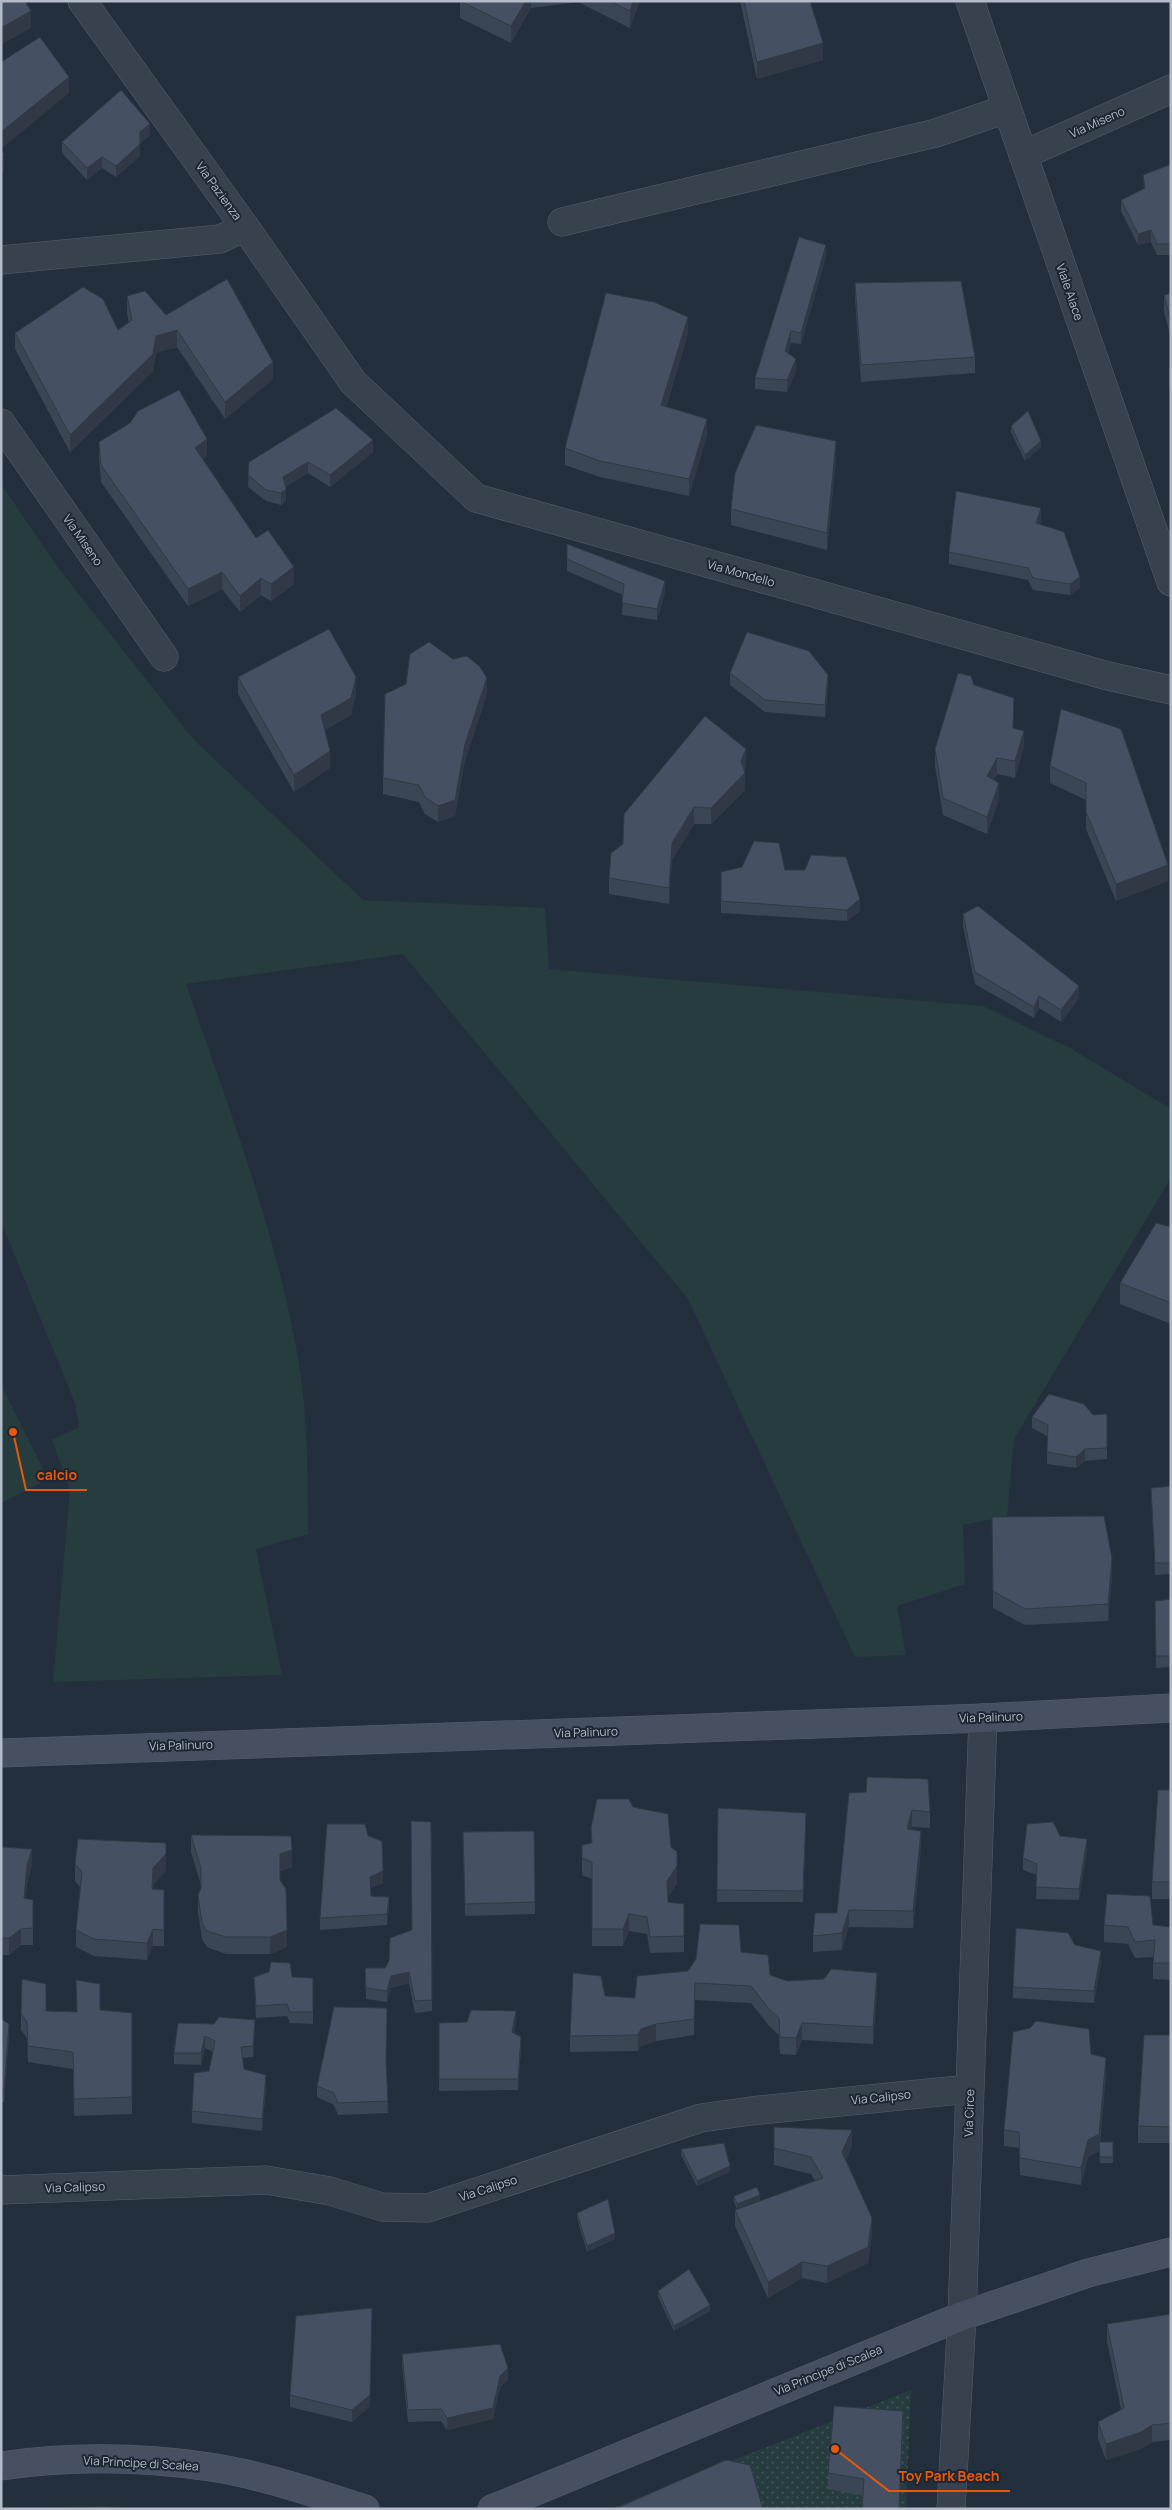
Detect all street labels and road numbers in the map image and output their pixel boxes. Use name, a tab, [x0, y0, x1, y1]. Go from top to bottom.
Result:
street label: Via Miseno	[1067, 102, 1127, 142]
street label: Via Pazienza	[192, 158, 246, 224]
street label: Viale Aiace	[1052, 261, 1088, 323]
street label: Via Miseno	[59, 511, 107, 569]
street label: Via Mondello	[705, 555, 777, 591]
street label: Via Palinuro	[959, 1707, 1023, 1727]
street label: Via Palinuro	[554, 1722, 618, 1742]
street label: Via Palinuro	[149, 1735, 213, 1755]
street label: Via Calipso	[850, 2085, 912, 2109]
street label: Via Circe	[960, 2089, 978, 2137]
street label: Via Calipso	[457, 2171, 519, 2205]
street label: Via Calipso	[45, 2177, 105, 2197]
street label: Via Principe di Scalea	[771, 2340, 885, 2400]
street label: Via Principe di Scalea	[83, 2451, 199, 2475]

